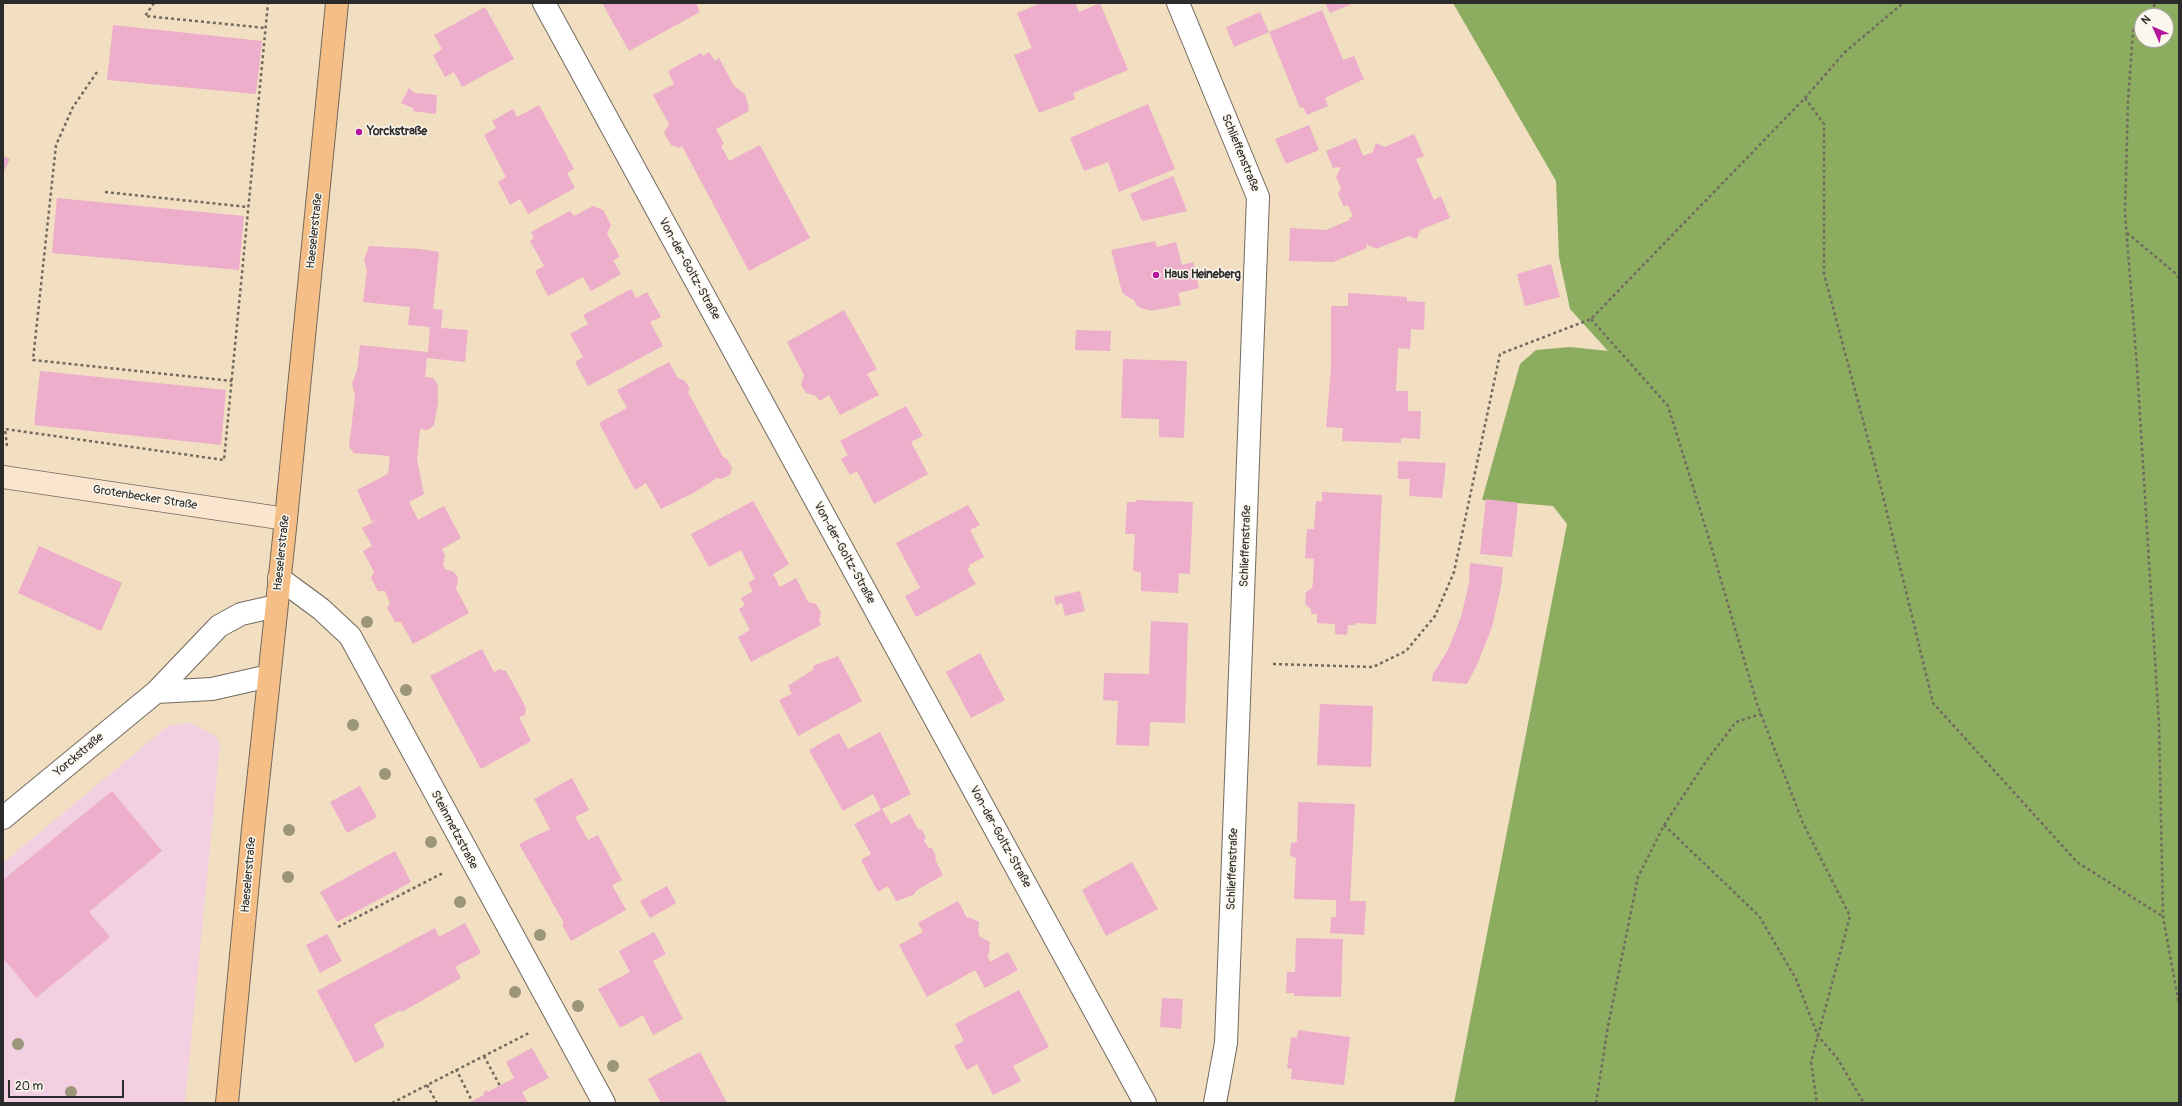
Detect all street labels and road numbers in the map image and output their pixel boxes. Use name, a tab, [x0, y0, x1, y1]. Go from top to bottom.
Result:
street label: Schlieffenstraße	[1218, 112, 1262, 194]
street label: Haeselerstraße	[304, 192, 326, 270]
street label: Von-der-Goltz-Straße	[655, 216, 723, 322]
street label: Grotenbecker Straße	[92, 483, 198, 513]
street label: Von-der-Goltz-Straße	[810, 500, 878, 606]
street label: Schlieffenstraße	[1237, 505, 1255, 587]
street label: Haeselerstraße	[271, 514, 293, 592]
street label: Yorckstraße	[51, 730, 107, 780]
street label: Von-der-Goltz-Straße	[966, 784, 1034, 890]
street label: Steinmetzstraße	[427, 788, 481, 872]
street label: Schlieffenstraße	[1224, 828, 1242, 910]
street label: Haeselerstraße	[239, 837, 259, 913]

